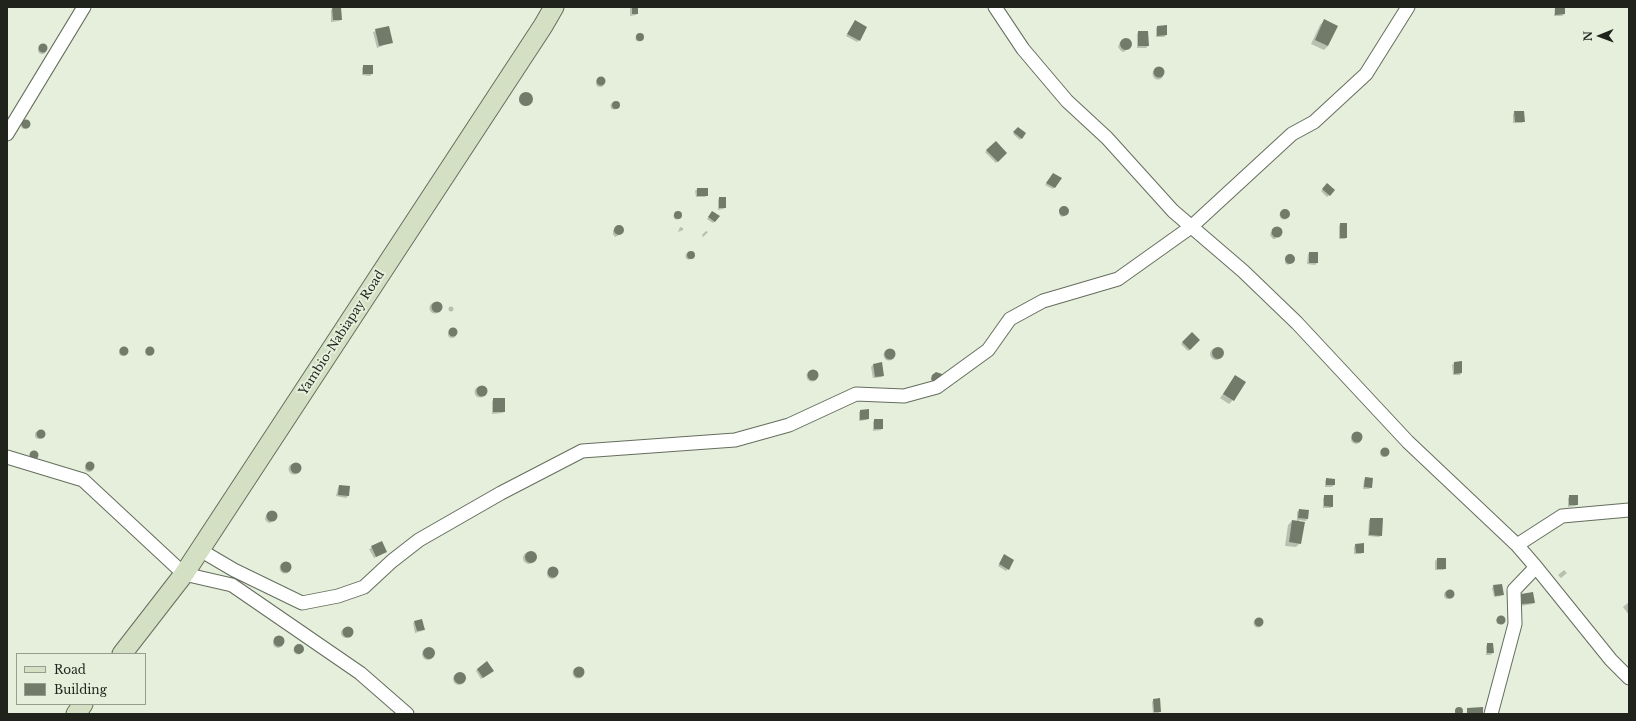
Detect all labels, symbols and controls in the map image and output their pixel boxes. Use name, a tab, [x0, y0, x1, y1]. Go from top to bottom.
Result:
north arrow	[1580, 16, 1620, 56]
text: N	[1581, 31, 1595, 42]
street label: Yambio-Nabiapay Road	[296, 268, 388, 398]
legend	[16, 653, 146, 705]
text: Road	[54, 662, 86, 677]
text: Building	[54, 682, 107, 697]

